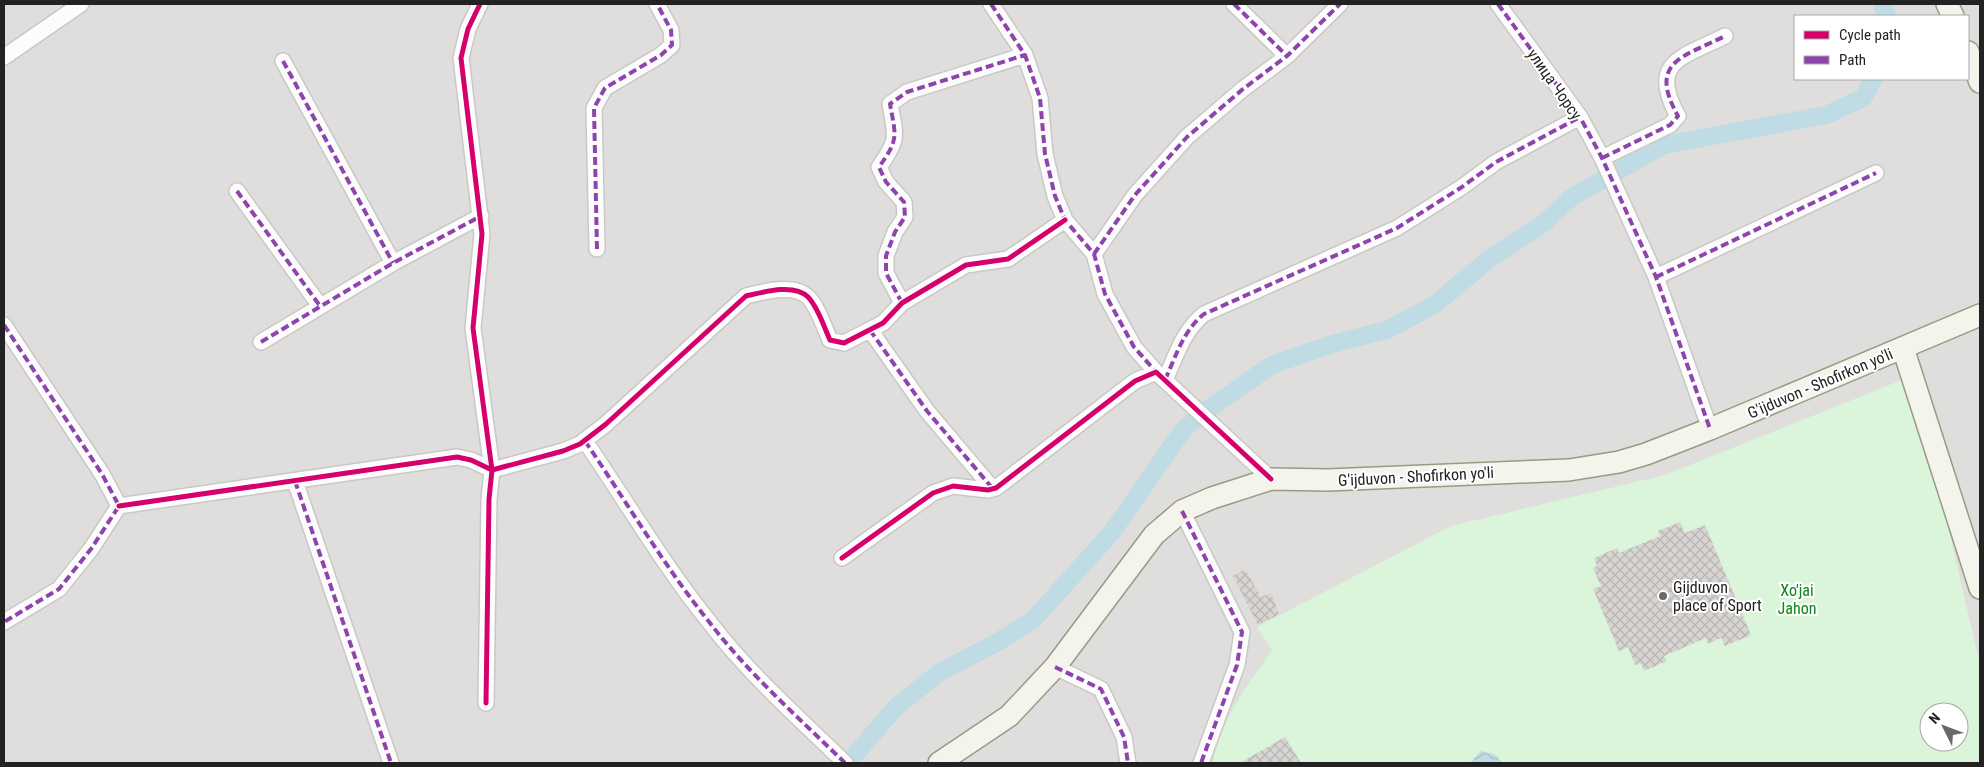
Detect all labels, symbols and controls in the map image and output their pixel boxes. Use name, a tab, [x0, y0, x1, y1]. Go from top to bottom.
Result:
legend	[1794, 15, 1969, 80]
text: Cycle path	[1839, 26, 1901, 44]
street label: улица Чорсу	[1523, 45, 1586, 124]
text: Path	[1839, 51, 1866, 69]
street label: G'ijduvon - Shofirkon yo'li	[1745, 344, 1896, 423]
street label: G'ijduvon - Shofirkon yo'li	[1338, 463, 1494, 490]
place label: Gijduvon place of Sport	[1673, 578, 1762, 615]
park label: Xo'jai Jahon	[1778, 581, 1816, 618]
marker: Gijduvon place of Sport	[1657, 590, 1669, 602]
north arrow	[1919, 702, 1969, 752]
text: N	[1926, 710, 1943, 727]

